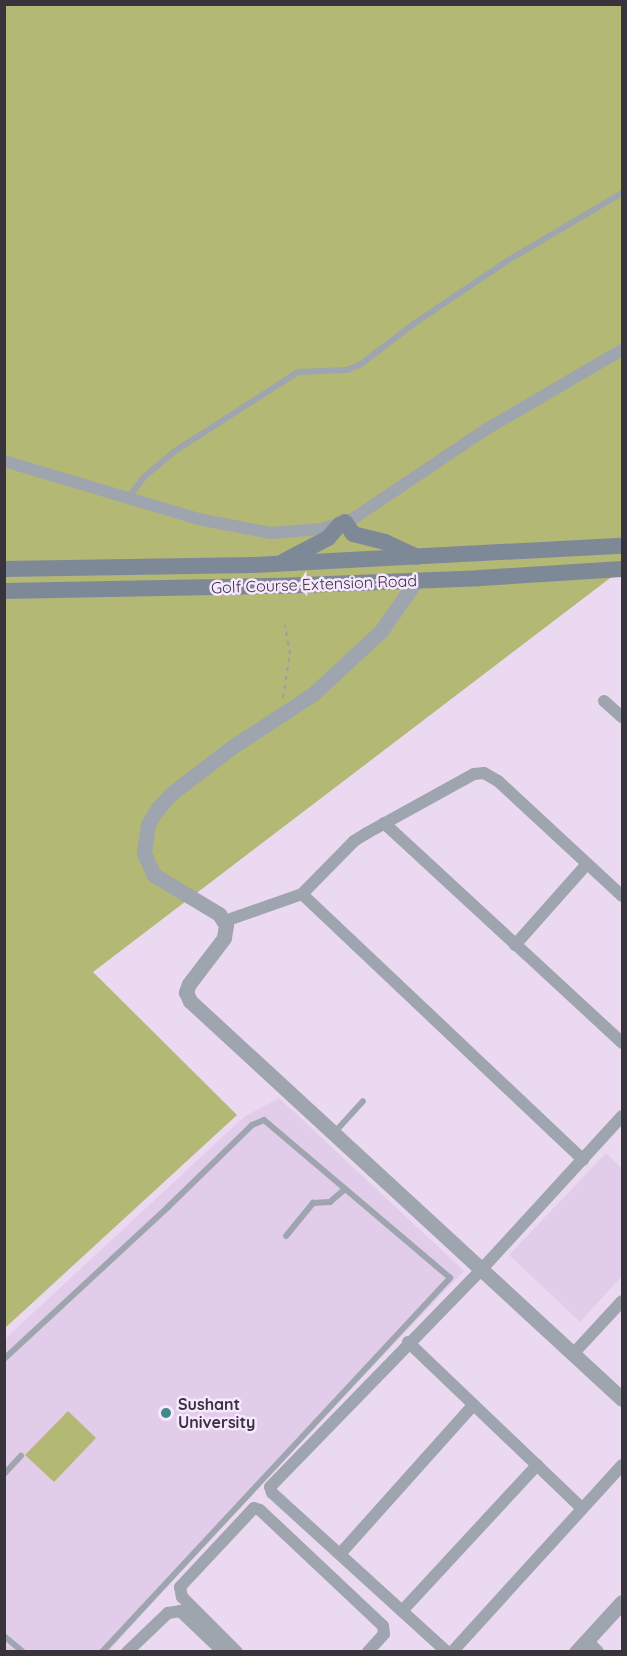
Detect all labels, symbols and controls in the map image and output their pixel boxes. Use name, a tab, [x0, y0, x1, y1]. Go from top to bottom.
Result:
street label: Golf Course Extension Road	[211, 571, 417, 597]
place label: Sushant University	[178, 1394, 255, 1432]
marker: Sushant University	[159, 1406, 173, 1420]

